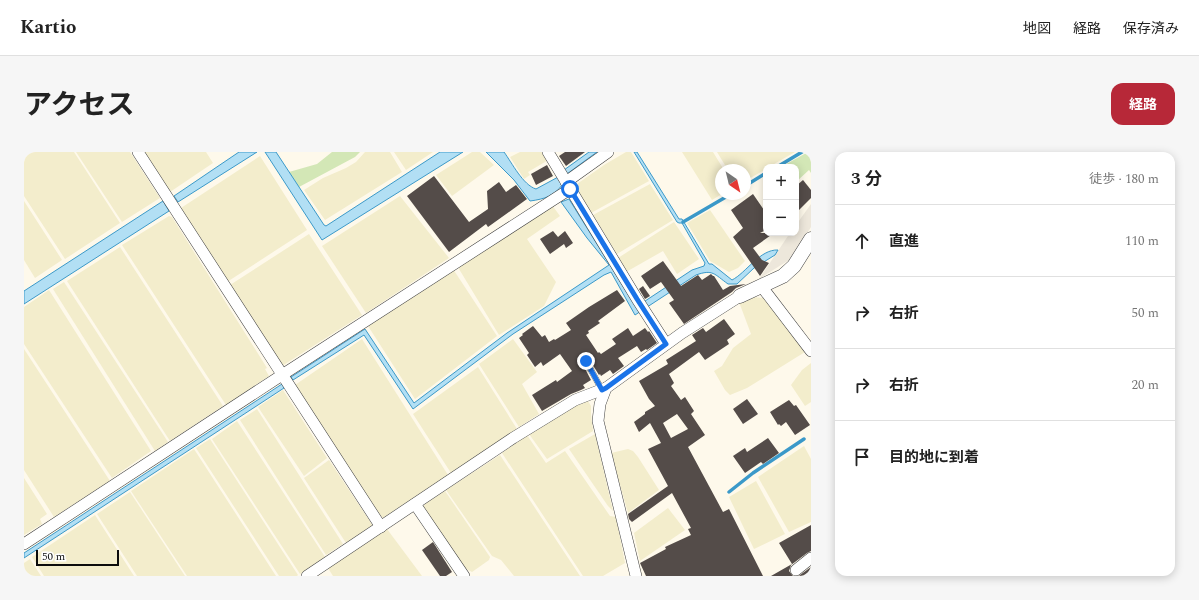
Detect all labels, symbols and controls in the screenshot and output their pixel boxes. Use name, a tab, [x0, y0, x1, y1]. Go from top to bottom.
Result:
text: Kartio	[20, 13, 76, 42]
text: 地図	[1023, 18, 1051, 39]
text: 経路	[1073, 18, 1101, 39]
text: 保存済み	[1123, 18, 1179, 39]
button: 経路	[1111, 83, 1175, 125]
text: アクセス	[24, 84, 135, 127]
north arrow	[715, 164, 751, 200]
map controls	[763, 164, 799, 236]
button: +	[763, 164, 799, 200]
text: 3 分	[851, 166, 882, 192]
text: 徒歩 · 180 m	[1089, 169, 1159, 189]
route start	[561, 180, 579, 198]
button: −	[763, 200, 799, 236]
icon: ahead	[851, 230, 873, 252]
text: 直進	[889, 230, 919, 253]
text: 110 m	[1125, 231, 1159, 251]
icon: right	[851, 302, 873, 324]
text: 右折	[889, 302, 919, 325]
text: 50 m	[1132, 303, 1159, 323]
route end	[577, 352, 595, 370]
icon: right	[851, 374, 873, 396]
text: 右折	[889, 374, 919, 397]
text: 20 m	[1132, 375, 1159, 395]
icon: arrive	[851, 446, 873, 468]
text: 目的地に到着	[889, 446, 979, 469]
scale bar	[36, 548, 119, 567]
text: 50 m	[42, 548, 65, 565]

